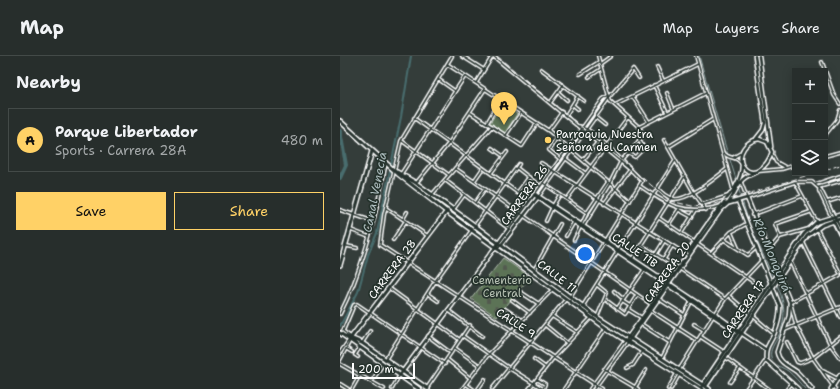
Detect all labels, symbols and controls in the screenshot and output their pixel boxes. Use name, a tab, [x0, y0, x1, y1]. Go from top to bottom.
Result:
text: Map	[20, 15, 64, 40]
text: Map	[663, 19, 693, 37]
text: Layers	[715, 19, 759, 37]
text: Share	[781, 19, 820, 37]
map controls	[792, 68, 828, 176]
button: +	[792, 68, 828, 104]
text: Nearby	[16, 71, 81, 93]
pin: A	[491, 92, 517, 125]
button: −	[792, 104, 828, 140]
text: Parque Libertador	[55, 122, 198, 142]
place label: Parroquia Nuestra Señora del Carmen	[556, 127, 657, 155]
text: A	[25, 132, 35, 149]
text: 480 m	[281, 132, 323, 149]
marker: Parroquia Nuestra Señora del Carmen	[543, 135, 553, 145]
button: layers	[792, 140, 828, 176]
text: Sports · Carrera 28A	[55, 142, 186, 159]
water label: Canal Venecia	[359, 150, 391, 234]
street label: CARRERA 26	[498, 162, 551, 228]
button: Save	[16, 192, 166, 230]
button: Share	[174, 192, 324, 230]
water label: Río Monquirá	[749, 216, 795, 294]
street label: CALLE 11B	[609, 230, 661, 271]
street label: CARRERA 28	[365, 237, 420, 302]
street label: CARRERA 20	[641, 239, 694, 306]
your location	[575, 244, 595, 264]
street label: CALLE 11	[534, 257, 579, 296]
park label: Cementerio Central	[472, 273, 532, 301]
street label: CARRERA 17	[718, 277, 769, 341]
street label: CALLE 9	[493, 305, 538, 342]
scale bar	[352, 361, 415, 380]
text: 200 m	[358, 362, 394, 377]

